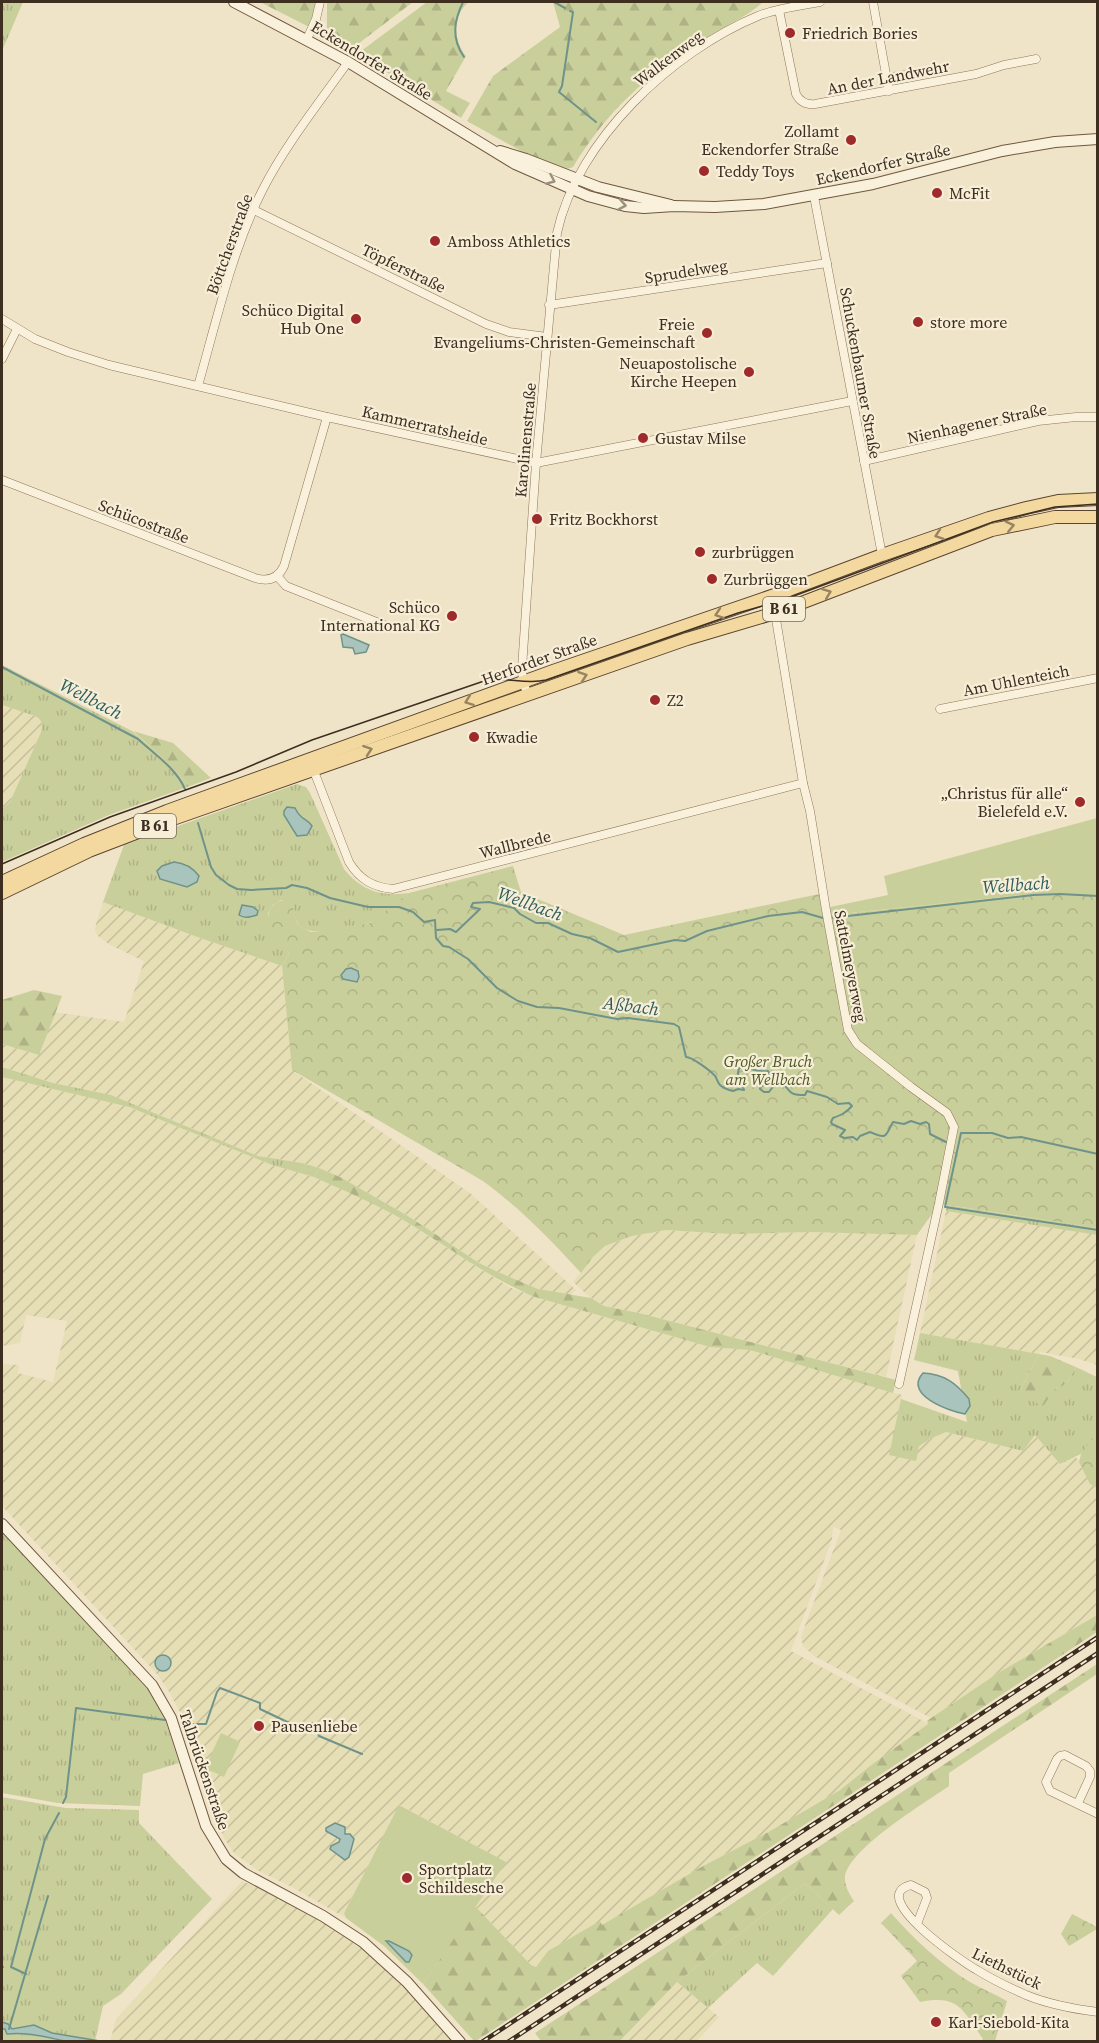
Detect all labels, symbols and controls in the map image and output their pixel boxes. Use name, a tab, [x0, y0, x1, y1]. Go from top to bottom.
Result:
street label: Eckendorfer Straße	[307, 15, 437, 105]
place label: Friedrich Bories	[802, 22, 918, 44]
street label: Walkenweg	[629, 25, 707, 91]
marker: Friedrich Bories	[783, 26, 797, 40]
street label: An der Landwehr	[825, 54, 951, 100]
place label: Zollamt Eckendorfer Straße	[701, 120, 840, 160]
marker: Zollamt Eckendorfer Straße	[844, 133, 858, 147]
street label: Eckendorfer Straße	[813, 138, 953, 190]
place label: Teddy Toys	[716, 160, 794, 182]
marker: Teddy Toys	[697, 164, 711, 178]
one-way arrow	[544, 173, 555, 185]
place label: McFit	[949, 182, 991, 204]
marker: McFit	[930, 186, 944, 200]
street label: Böttcherstraße	[201, 191, 257, 297]
one-way arrow	[617, 198, 627, 211]
place label: Amboss Athletics	[447, 230, 570, 252]
marker: Amboss Athletics	[428, 234, 442, 248]
street label: Töpferstraße	[358, 238, 450, 298]
street label: Sprudelweg	[643, 254, 729, 288]
street label: Schuckenbaumer Straße	[835, 285, 887, 461]
place label: Schüco Digital Hub One	[242, 299, 344, 339]
place label: store more	[930, 311, 1007, 333]
marker: Schüco Digital Hub One	[349, 312, 363, 326]
place label: Freie Evangeliums-Christen-Gemeinschaft	[433, 313, 696, 353]
marker: store more	[911, 315, 925, 329]
marker: Freie Evangeliums-Christen-Gemeinschaft	[700, 326, 714, 340]
place label: Neuapostolische Kirche Heepen	[619, 352, 737, 392]
marker: Neuapostolische Kirche Heepen	[742, 365, 756, 379]
street label: Karolinenstraße	[509, 382, 541, 498]
street label: Nienhagener Straße	[905, 397, 1049, 449]
street label: Kammerratsheide	[360, 400, 490, 450]
place label: Gustav Milse	[655, 427, 746, 449]
marker: Gustav Milse	[636, 431, 650, 445]
street label: Schücostraße	[95, 494, 193, 548]
place label: Fritz Bockhorst	[549, 508, 659, 530]
marker: Fritz Bockhorst	[530, 512, 544, 526]
one-way arrow	[1005, 521, 1015, 534]
one-way arrow	[934, 528, 945, 540]
place label: zurbrüggen	[712, 541, 795, 563]
marker: zurbrüggen	[693, 545, 707, 559]
place label: Zurbrüggen	[724, 568, 808, 590]
marker: Zurbrüggen	[705, 572, 719, 586]
one-way arrow	[821, 588, 832, 600]
place label: Schüco International KG	[320, 596, 440, 636]
road number: B 61	[763, 597, 805, 621]
one-way arrow	[714, 606, 725, 619]
marker: Schüco International KG	[445, 609, 459, 623]
street label: Herforder Straße	[478, 628, 600, 690]
street label: Am Uhlenteich	[961, 659, 1071, 701]
one-way arrow	[577, 671, 588, 684]
water label: Wellbach	[56, 672, 127, 725]
place label: Z2	[667, 689, 684, 711]
marker: Z2	[648, 693, 662, 707]
one-way arrow	[465, 694, 475, 707]
place label: Kwadie	[486, 726, 538, 748]
marker: Kwadie	[467, 730, 481, 744]
one-way arrow	[363, 745, 373, 758]
place label: „Christus für alle“ Bielefeld e.V.	[941, 782, 1068, 822]
marker: „Christus für alle“ Bielefeld e.V.	[1073, 795, 1087, 809]
road number: B 61	[134, 814, 176, 838]
street label: Wallbrede	[477, 824, 553, 864]
water label: Wellbach	[981, 870, 1051, 899]
water label: Wellbach	[494, 880, 566, 927]
street label: Sattelmeyerweg	[829, 908, 873, 1024]
water label: Aßbach	[601, 990, 661, 1021]
park label: Großer Bruch am Wellbach	[724, 1050, 813, 1090]
street label: Talbrückenstraße	[174, 1707, 236, 1833]
place label: Pausenliebe	[271, 1715, 358, 1737]
marker: Pausenliebe	[252, 1719, 266, 1733]
place label: Sportplatz Schildesche	[419, 1858, 504, 1898]
marker: Sportplatz Schildesche	[400, 1871, 414, 1885]
street label: Liethstück	[968, 1942, 1046, 1994]
place label: Karl-Siebold-Kita	[948, 2011, 1070, 2033]
marker: Karl-Siebold-Kita	[929, 2015, 943, 2029]

